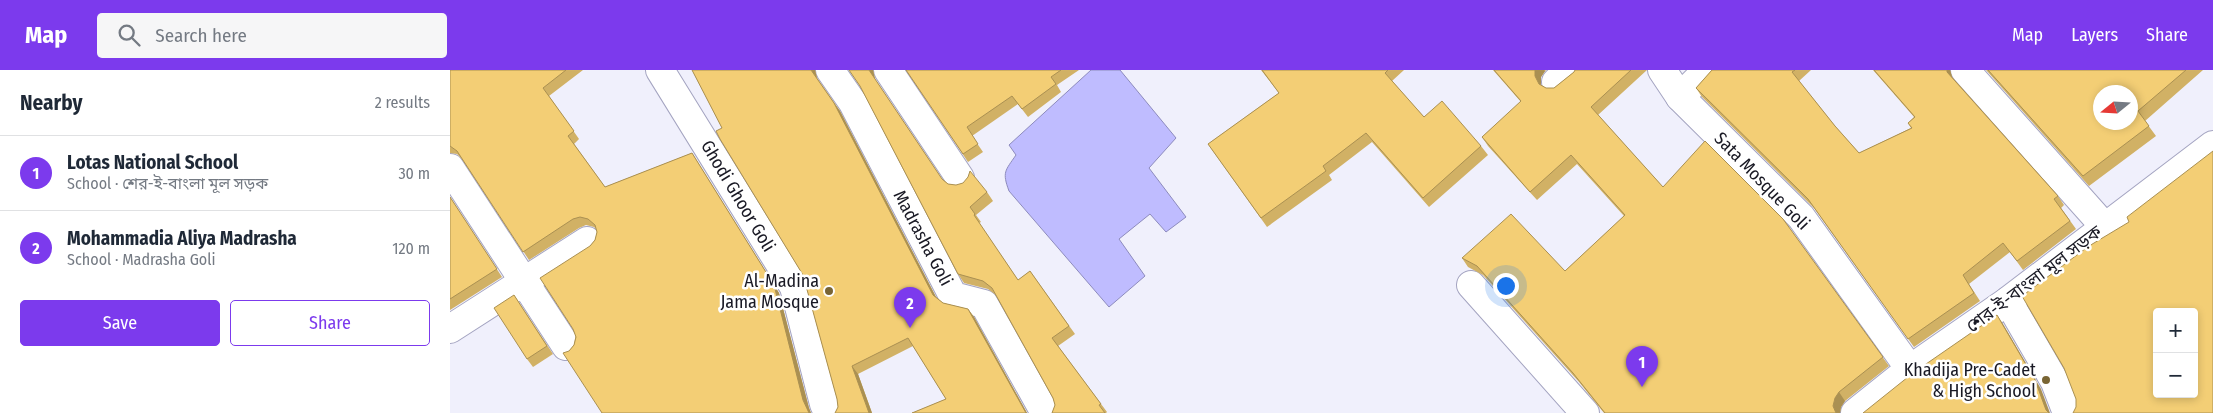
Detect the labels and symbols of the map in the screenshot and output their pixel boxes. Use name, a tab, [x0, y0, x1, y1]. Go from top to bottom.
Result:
north arrow	[2093, 85, 2138, 130]
street label: Sata Mosque Goli	[1710, 127, 1814, 235]
street label: Ghodi Ghoor Goli	[696, 136, 780, 256]
street label: Madrasha Goli	[889, 186, 957, 290]
street label: শের-ই-বাংলা মূল সড়ক	[1962, 221, 2107, 337]
place label: Al-Madina Jama Mosque	[720, 270, 819, 313]
your location	[1493, 273, 1519, 299]
marker: Al-Madina Jama Mosque	[823, 285, 835, 297]
pin: 2	[894, 287, 926, 328]
pin: 1	[1626, 346, 1658, 387]
place label: Khadija Pre-Cadet & High School	[1904, 359, 2036, 402]
marker: Khadija Pre-Cadet & High School	[2040, 374, 2052, 386]

